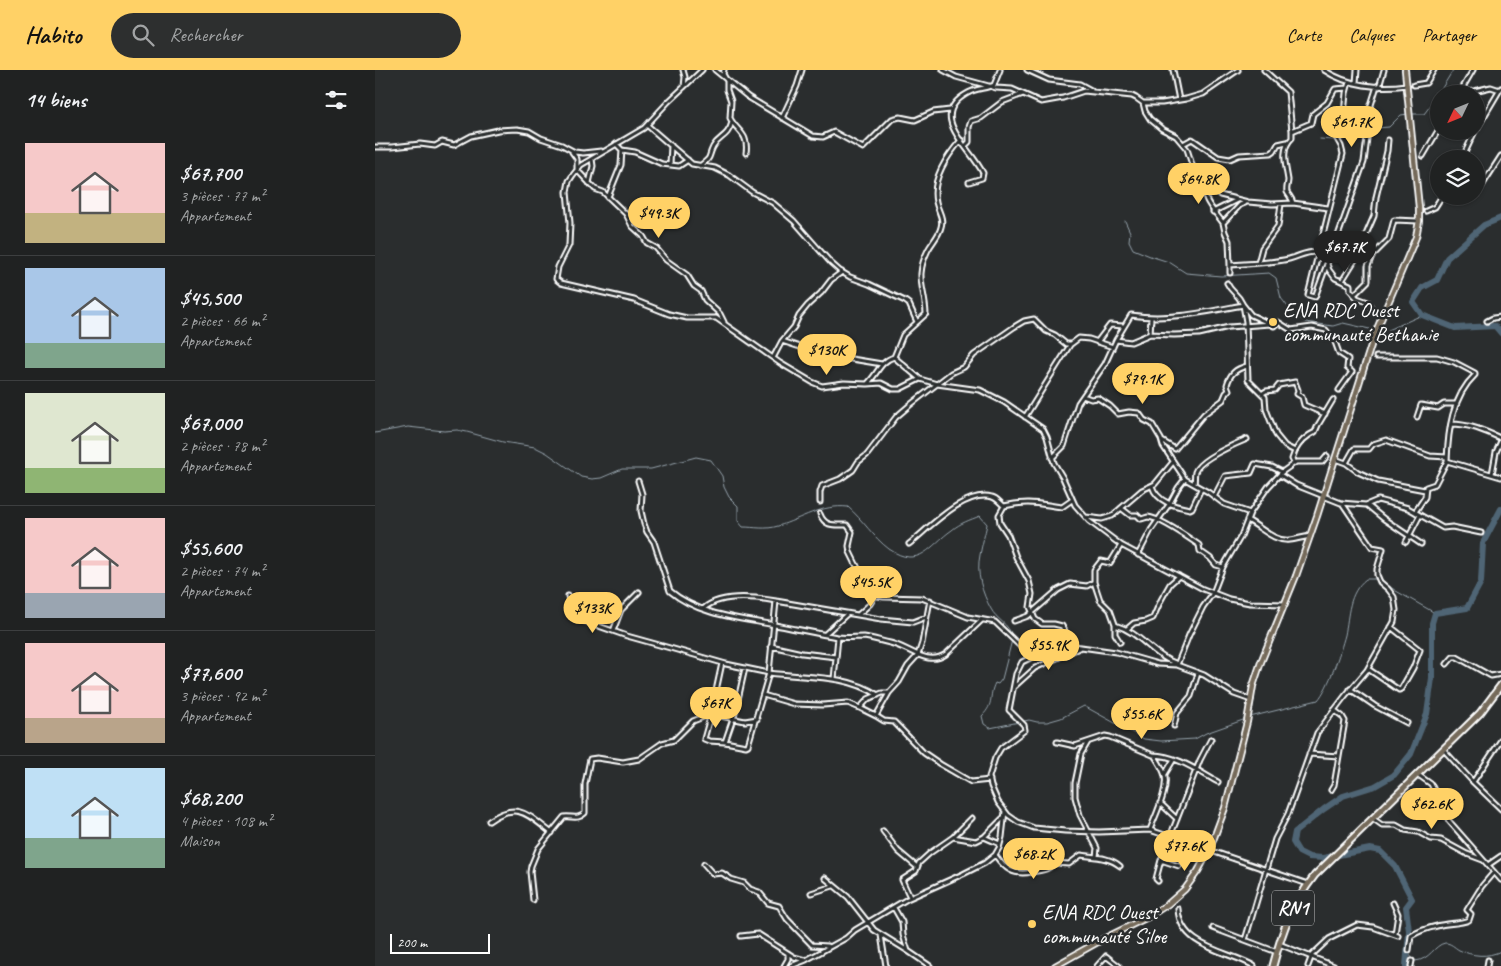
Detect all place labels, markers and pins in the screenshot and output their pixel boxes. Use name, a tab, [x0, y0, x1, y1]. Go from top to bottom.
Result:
pin: $61.7K	[1311, 106, 1393, 148]
pin: $64.8K	[1158, 162, 1240, 205]
pin: $49.3K	[618, 196, 700, 239]
pin: $67.7K	[1304, 230, 1386, 273]
place label: ENA RDC Ouest communauté Bethanie	[1283, 297, 1440, 347]
marker: ENA RDC Ouest communauté Bethanie	[1267, 316, 1279, 328]
pin: $130K	[792, 334, 862, 376]
pin: $79.1K	[1102, 362, 1184, 405]
pin: $45.5K	[830, 566, 912, 608]
pin: $133K	[558, 592, 628, 634]
pin: $55.9K	[1008, 628, 1090, 671]
pin: $67K	[686, 686, 746, 729]
pin: $55.6K	[1101, 698, 1183, 740]
pin: $62.6K	[1391, 788, 1473, 830]
pin: $77.6K	[1144, 830, 1226, 872]
pin: $68.2K	[993, 838, 1075, 880]
place label: ENA RDC Ouest communauté Siloe	[1042, 899, 1167, 949]
marker: ENA RDC Ouest communauté Siloe	[1026, 918, 1038, 930]

